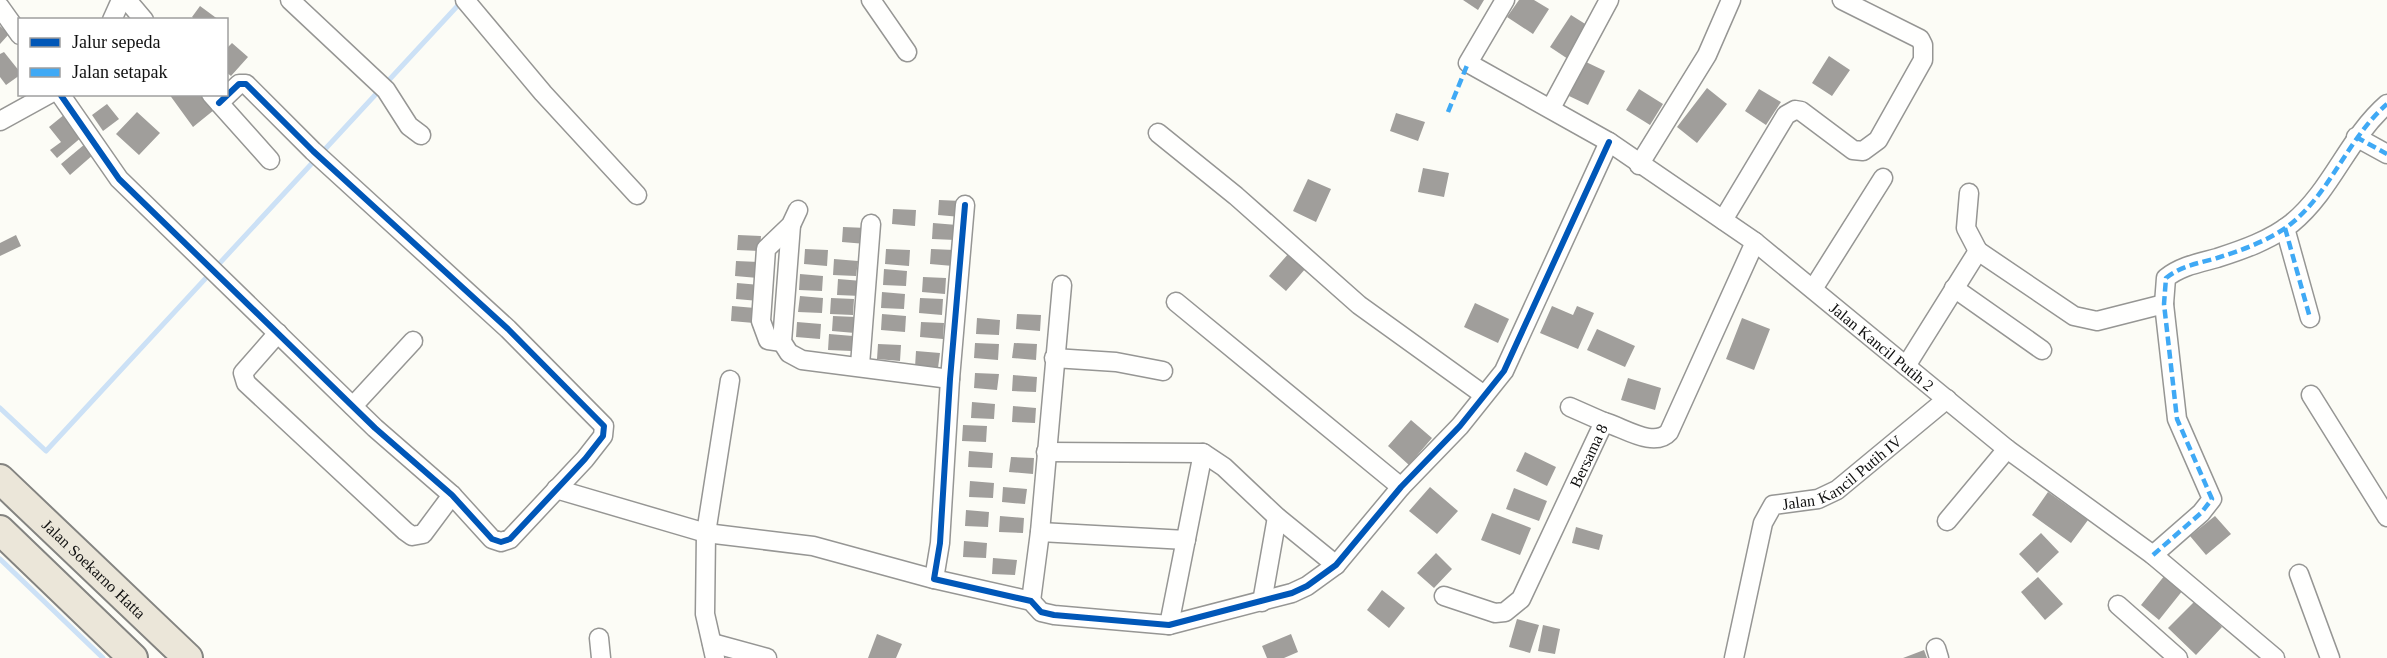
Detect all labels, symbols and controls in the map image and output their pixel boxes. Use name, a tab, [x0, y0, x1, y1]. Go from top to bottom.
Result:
legend	[18, 18, 228, 96]
text: Jalur sepeda	[72, 32, 160, 52]
text: Jalan setapak	[72, 62, 167, 82]
street label: Jalan Kancil Putih 2	[1826, 299, 1937, 394]
street label: Bersama 8	[1567, 421, 1611, 490]
street label: Jalan Kancil Putih IV	[1781, 432, 1906, 513]
street label: Jalan Soekarno Hatta	[39, 516, 149, 622]

